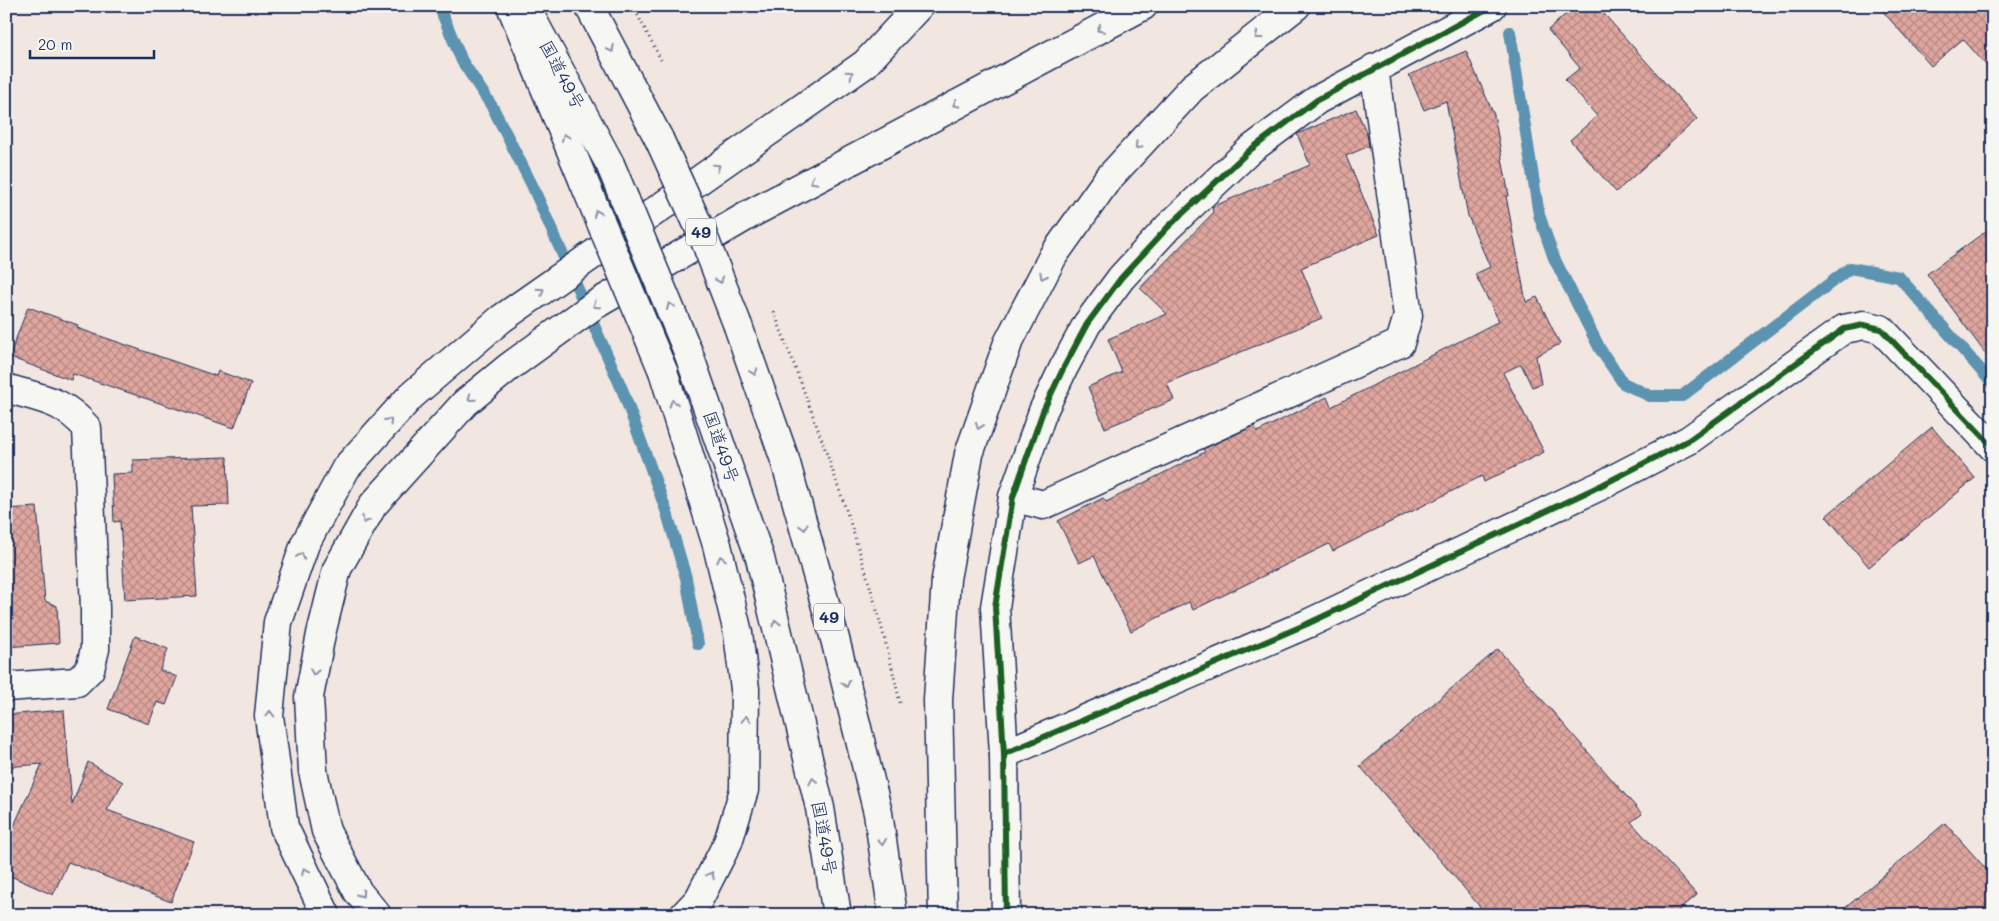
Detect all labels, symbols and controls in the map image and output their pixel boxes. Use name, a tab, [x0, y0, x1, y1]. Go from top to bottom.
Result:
one-way arrow	[1096, 23, 1105, 33]
scale bar	[30, 28, 154, 60]
one-way arrow	[1255, 31, 1264, 39]
text: 20 m	[38, 34, 72, 54]
street label: 国道49号	[535, 36, 591, 113]
one-way arrow	[605, 44, 615, 53]
one-way arrow	[844, 71, 854, 80]
one-way arrow	[952, 98, 961, 108]
one-way arrow	[561, 133, 571, 142]
one-way arrow	[1135, 140, 1144, 149]
one-way arrow	[711, 164, 720, 173]
one-way arrow	[809, 174, 818, 184]
one-way arrow	[592, 209, 603, 218]
road number: 49	[686, 218, 716, 246]
one-way arrow	[1039, 271, 1049, 280]
one-way arrow	[714, 275, 724, 284]
one-way arrow	[535, 288, 545, 297]
one-way arrow	[592, 298, 601, 308]
one-way arrow	[665, 303, 675, 311]
one-way arrow	[748, 367, 758, 376]
one-way arrow	[468, 392, 477, 401]
one-way arrow	[669, 400, 679, 408]
street label: 国道49号	[698, 407, 746, 486]
one-way arrow	[383, 418, 392, 427]
one-way arrow	[975, 421, 985, 429]
one-way arrow	[361, 514, 371, 523]
one-way arrow	[798, 522, 808, 530]
one-way arrow	[295, 552, 305, 561]
one-way arrow	[716, 554, 727, 563]
road number: 49	[814, 604, 844, 630]
one-way arrow	[771, 618, 782, 627]
one-way arrow	[309, 668, 319, 676]
one-way arrow	[840, 679, 851, 688]
one-way arrow	[265, 710, 275, 718]
one-way arrow	[740, 715, 751, 723]
one-way arrow	[808, 776, 819, 785]
street label: 国道49号	[807, 799, 843, 877]
one-way arrow	[876, 838, 887, 846]
one-way arrow	[301, 867, 311, 876]
one-way arrow	[705, 871, 715, 880]
one-way arrow	[355, 888, 364, 898]

